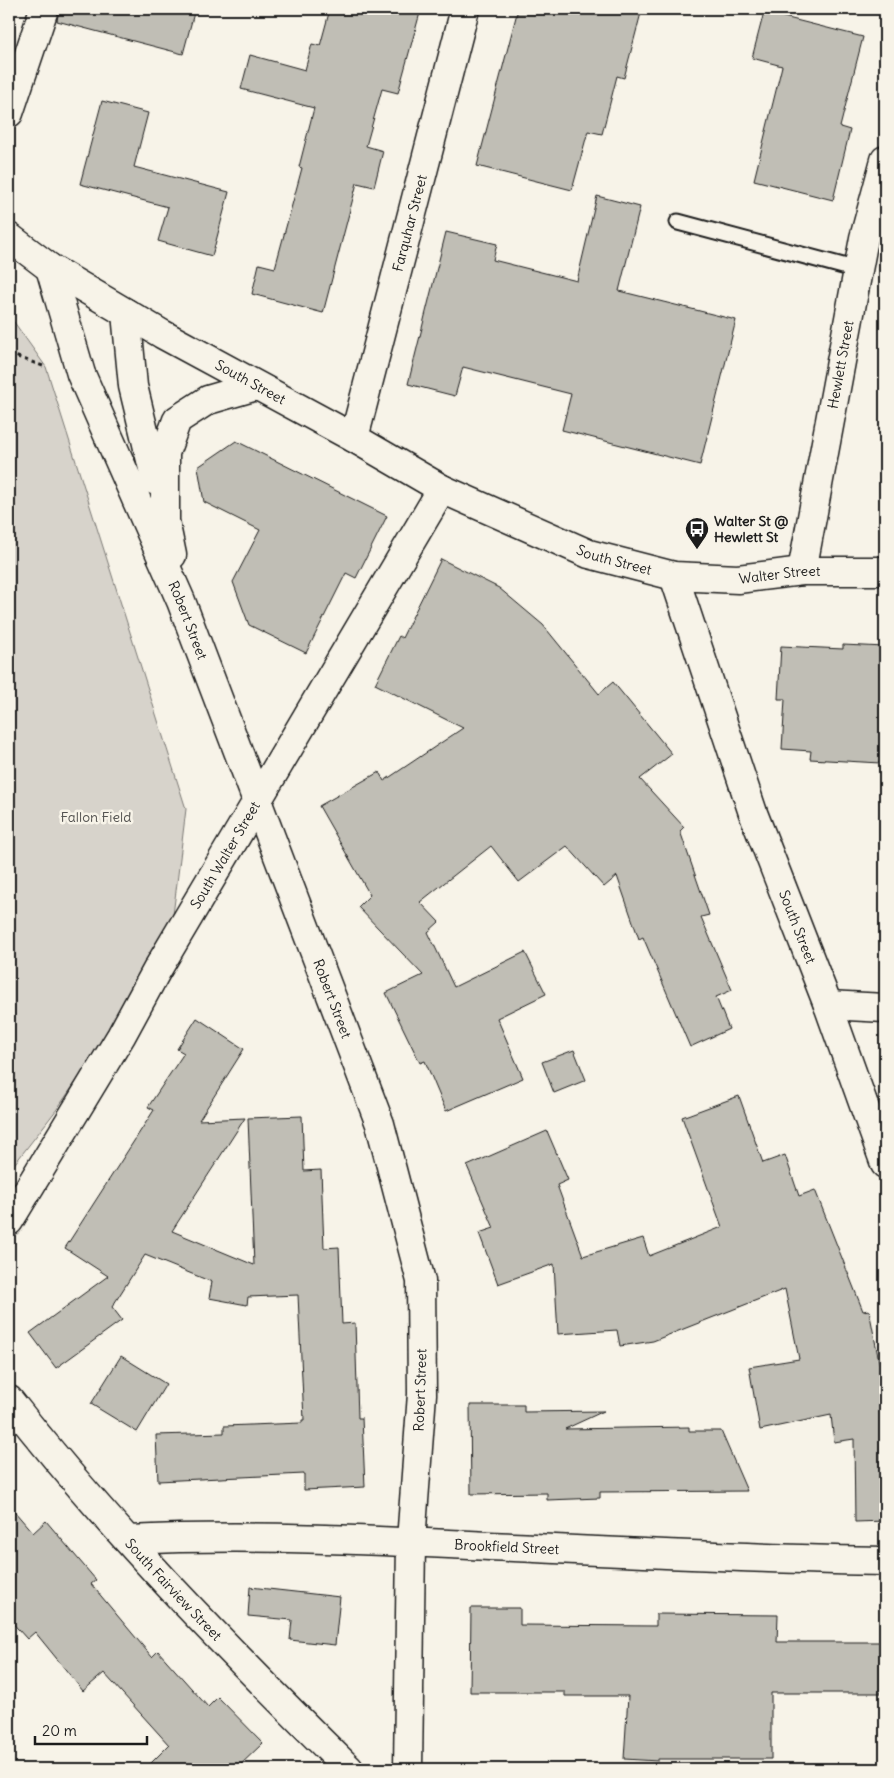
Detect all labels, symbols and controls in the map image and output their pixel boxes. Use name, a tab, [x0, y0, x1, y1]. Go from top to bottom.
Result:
street label: Farquhar Street	[388, 172, 431, 273]
street label: Hewlett Street	[823, 319, 858, 410]
street label: South Street	[212, 356, 289, 408]
place label: Walter St @ Hewlett St	[714, 512, 788, 546]
bus stop icon: Walter St @ Hewlett St	[684, 516, 710, 550]
street label: South Street	[574, 541, 654, 579]
street label: Walter Street	[738, 562, 821, 588]
street label: Robert Street	[164, 578, 212, 662]
street label: South Walter Street	[186, 798, 264, 912]
park label: Fallon Field	[61, 808, 131, 826]
street label: South Street	[775, 887, 820, 966]
street label: Robert Street	[309, 957, 356, 1041]
street label: Robert Street	[410, 1348, 430, 1432]
street label: South Fairview Street	[121, 1535, 226, 1645]
street label: Brookfield Street	[454, 1535, 560, 1558]
scale bar	[35, 1713, 148, 1745]
text: 20 m	[42, 1721, 77, 1740]

